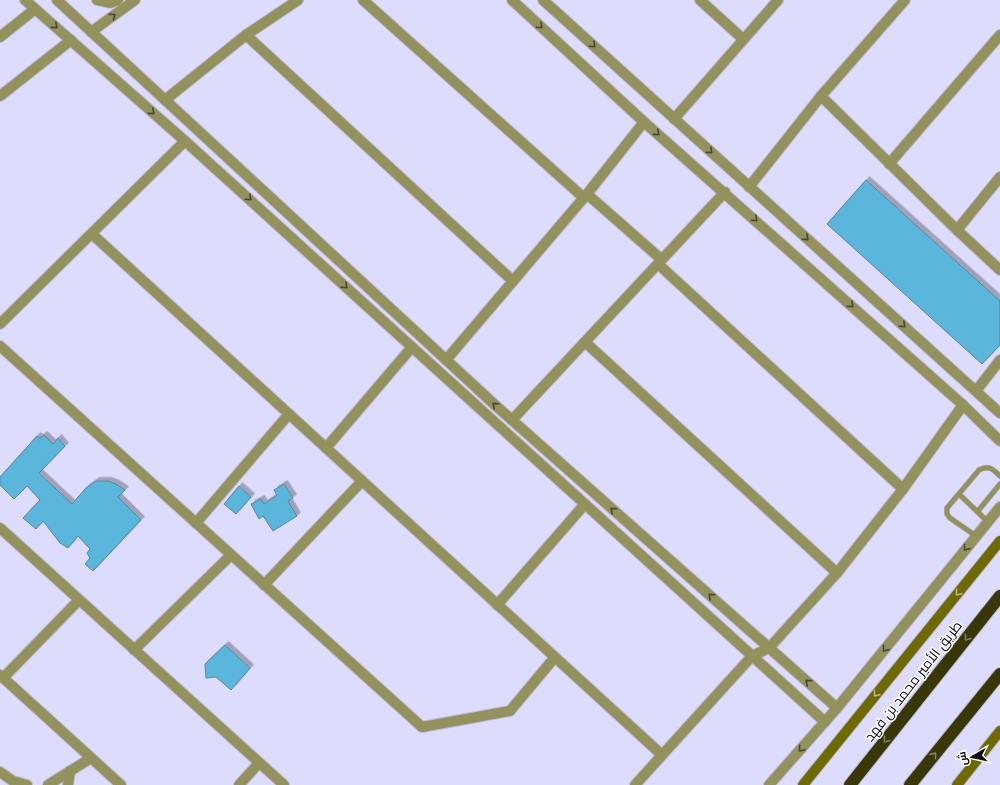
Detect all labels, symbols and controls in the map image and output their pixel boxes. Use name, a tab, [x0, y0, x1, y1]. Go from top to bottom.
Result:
one-way arrow	[109, 13, 116, 21]
one-way arrow	[50, 21, 57, 28]
one-way arrow	[535, 22, 543, 29]
one-way arrow	[588, 40, 595, 47]
one-way arrow	[147, 107, 155, 114]
one-way arrow	[652, 128, 660, 135]
one-way arrow	[705, 146, 713, 154]
one-way arrow	[244, 194, 252, 201]
one-way arrow	[750, 214, 757, 221]
one-way arrow	[801, 233, 809, 241]
one-way arrow	[340, 281, 348, 289]
one-way arrow	[847, 301, 854, 308]
one-way arrow	[898, 320, 906, 328]
one-way arrow	[492, 402, 500, 410]
one-way arrow	[611, 508, 618, 515]
one-way arrow	[964, 544, 971, 551]
one-way arrow	[955, 589, 962, 596]
one-way arrow	[708, 594, 715, 601]
street label: طريق الأمير محمد بن فهد	[860, 617, 966, 745]
one-way arrow	[965, 633, 972, 640]
one-way arrow	[882, 645, 889, 652]
one-way arrow	[805, 680, 813, 687]
one-way arrow	[874, 690, 881, 697]
one-way arrow	[884, 735, 891, 742]
north arrow	[952, 737, 992, 777]
one-way arrow	[799, 744, 806, 752]
text: ش	[954, 750, 970, 767]
one-way arrow	[930, 752, 937, 759]

